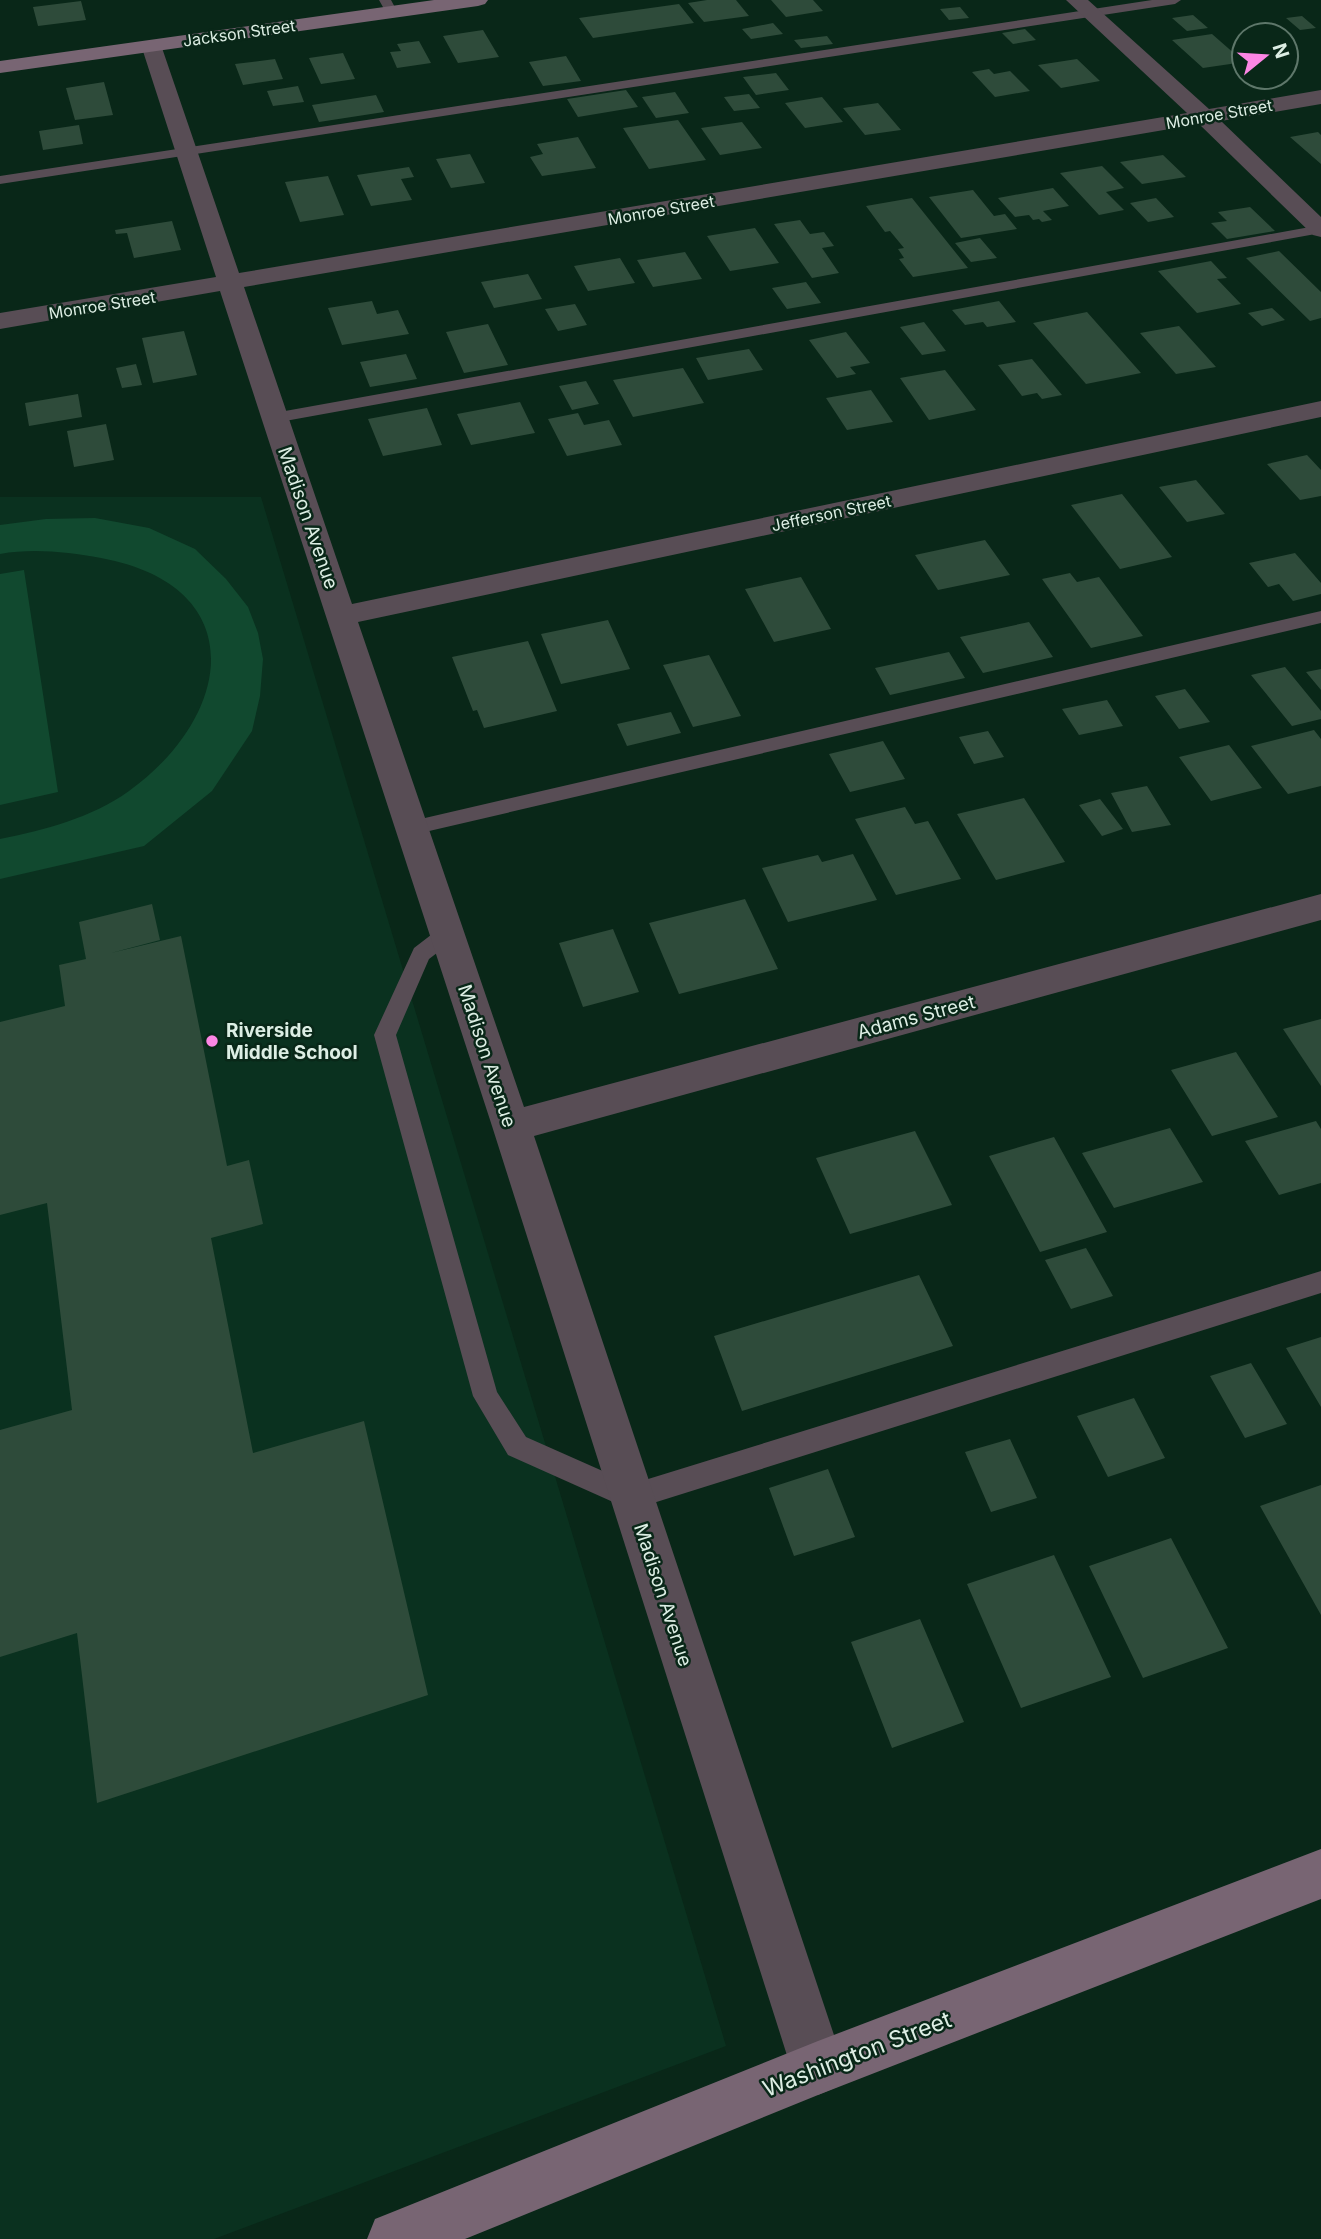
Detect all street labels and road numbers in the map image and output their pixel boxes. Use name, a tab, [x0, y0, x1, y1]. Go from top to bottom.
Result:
street label: Jackson Street	[182, 15, 296, 51]
street label: Monroe Street	[1164, 95, 1274, 133]
street label: Monroe Street	[606, 191, 716, 229]
street label: Monroe Street	[47, 287, 157, 323]
street label: Madison Avenue	[273, 444, 343, 592]
street label: Jefferson Street	[769, 491, 893, 535]
street label: Madison Avenue	[453, 982, 521, 1130]
street label: Adams Street	[855, 990, 977, 1044]
street label: Madison Avenue	[629, 1521, 697, 1669]
street label: Washington Street	[759, 2005, 956, 2103]

